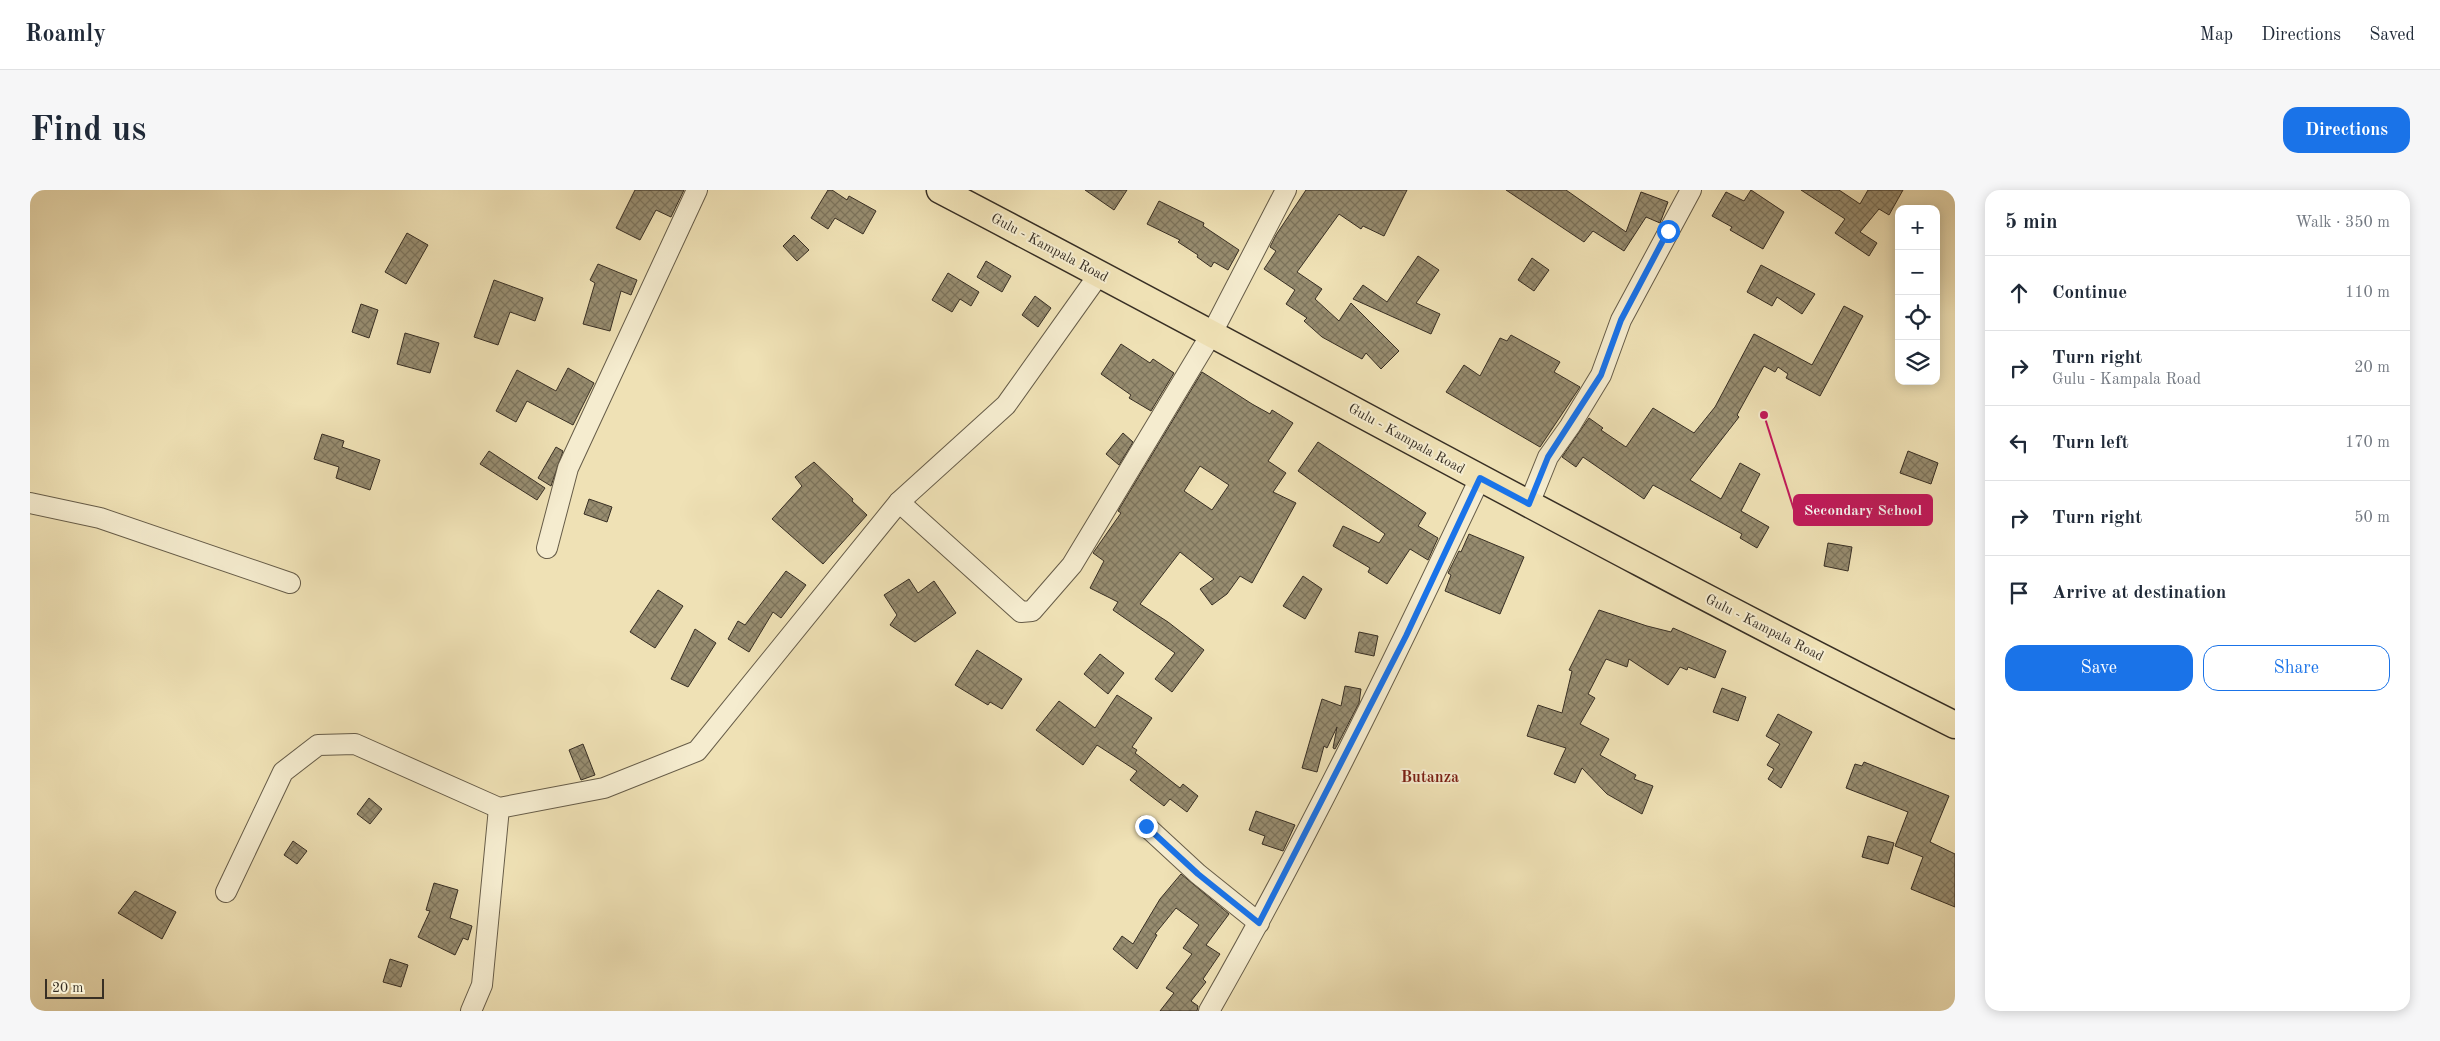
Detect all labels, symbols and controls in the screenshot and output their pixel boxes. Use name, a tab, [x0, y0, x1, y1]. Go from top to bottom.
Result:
text: Roamly	[25, 23, 106, 47]
text: Map	[2200, 26, 2233, 44]
text: Directions	[2261, 26, 2341, 44]
text: Saved	[2369, 26, 2415, 44]
button: Directions	[2283, 107, 2410, 153]
text: Find us	[30, 113, 146, 148]
map controls	[1895, 205, 1940, 385]
button: +	[1895, 205, 1940, 250]
street label: Gulu - Kampala Road	[989, 211, 1110, 285]
text: 5 min	[2005, 212, 2058, 233]
text: Walk · 350 m	[2295, 215, 2390, 231]
route start	[1657, 220, 1680, 243]
button: −	[1895, 250, 1940, 295]
icon: ahead	[2005, 279, 2033, 307]
text: Continue	[2052, 284, 2127, 303]
text: 110 m	[2345, 285, 2390, 301]
button: locate	[1895, 295, 1940, 340]
button: layers	[1895, 340, 1940, 385]
text: Turn right	[2052, 349, 2142, 368]
icon: right	[2005, 354, 2033, 382]
text: 20 m	[2354, 360, 2390, 376]
text: Gulu - Kampala Road	[2052, 372, 2201, 388]
street label: Gulu - Kampala Road	[1346, 401, 1467, 477]
icon: left	[2005, 429, 2033, 457]
text: Turn left	[2052, 434, 2129, 453]
text: 170 m	[2345, 435, 2390, 451]
callout: Secondary School	[1794, 495, 1932, 525]
text: Secondary School	[1804, 504, 1922, 519]
icon: right	[2005, 504, 2033, 532]
text: Turn right	[2052, 509, 2142, 528]
text: 50 m	[2354, 510, 2390, 526]
icon: arrive	[2005, 579, 2033, 607]
text: Arrive at destination	[2052, 584, 2226, 603]
street label: Gulu - Kampala Road	[1703, 592, 1826, 664]
button: Save	[2005, 645, 2193, 691]
button: Share	[2203, 645, 2390, 691]
district label: Butanza	[1401, 770, 1459, 786]
route end	[1135, 815, 1158, 838]
scale bar	[45, 976, 104, 999]
text: 20 m	[52, 981, 83, 995]

